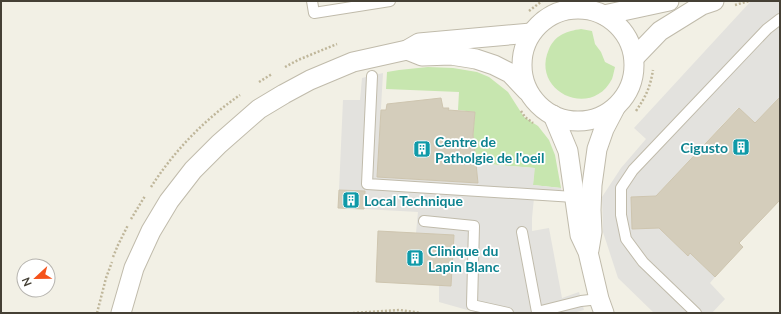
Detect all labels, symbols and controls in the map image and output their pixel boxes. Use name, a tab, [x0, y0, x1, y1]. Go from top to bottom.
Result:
place label: Centre de Patholgie de l'oeil	[435, 133, 544, 166]
building icon: Cigusto	[731, 137, 751, 157]
building icon: Centre de Patholgie de l'oeil	[412, 139, 432, 159]
place label: Cigusto	[681, 139, 728, 156]
building icon: Local Technique	[341, 190, 361, 210]
place label: Local Technique	[364, 192, 463, 209]
place label: Clinique du Lapin Blanc	[428, 242, 500, 275]
building icon: Clinique du Lapin Blanc	[405, 248, 425, 268]
north arrow	[16, 258, 56, 298]
text: N	[19, 276, 34, 288]

